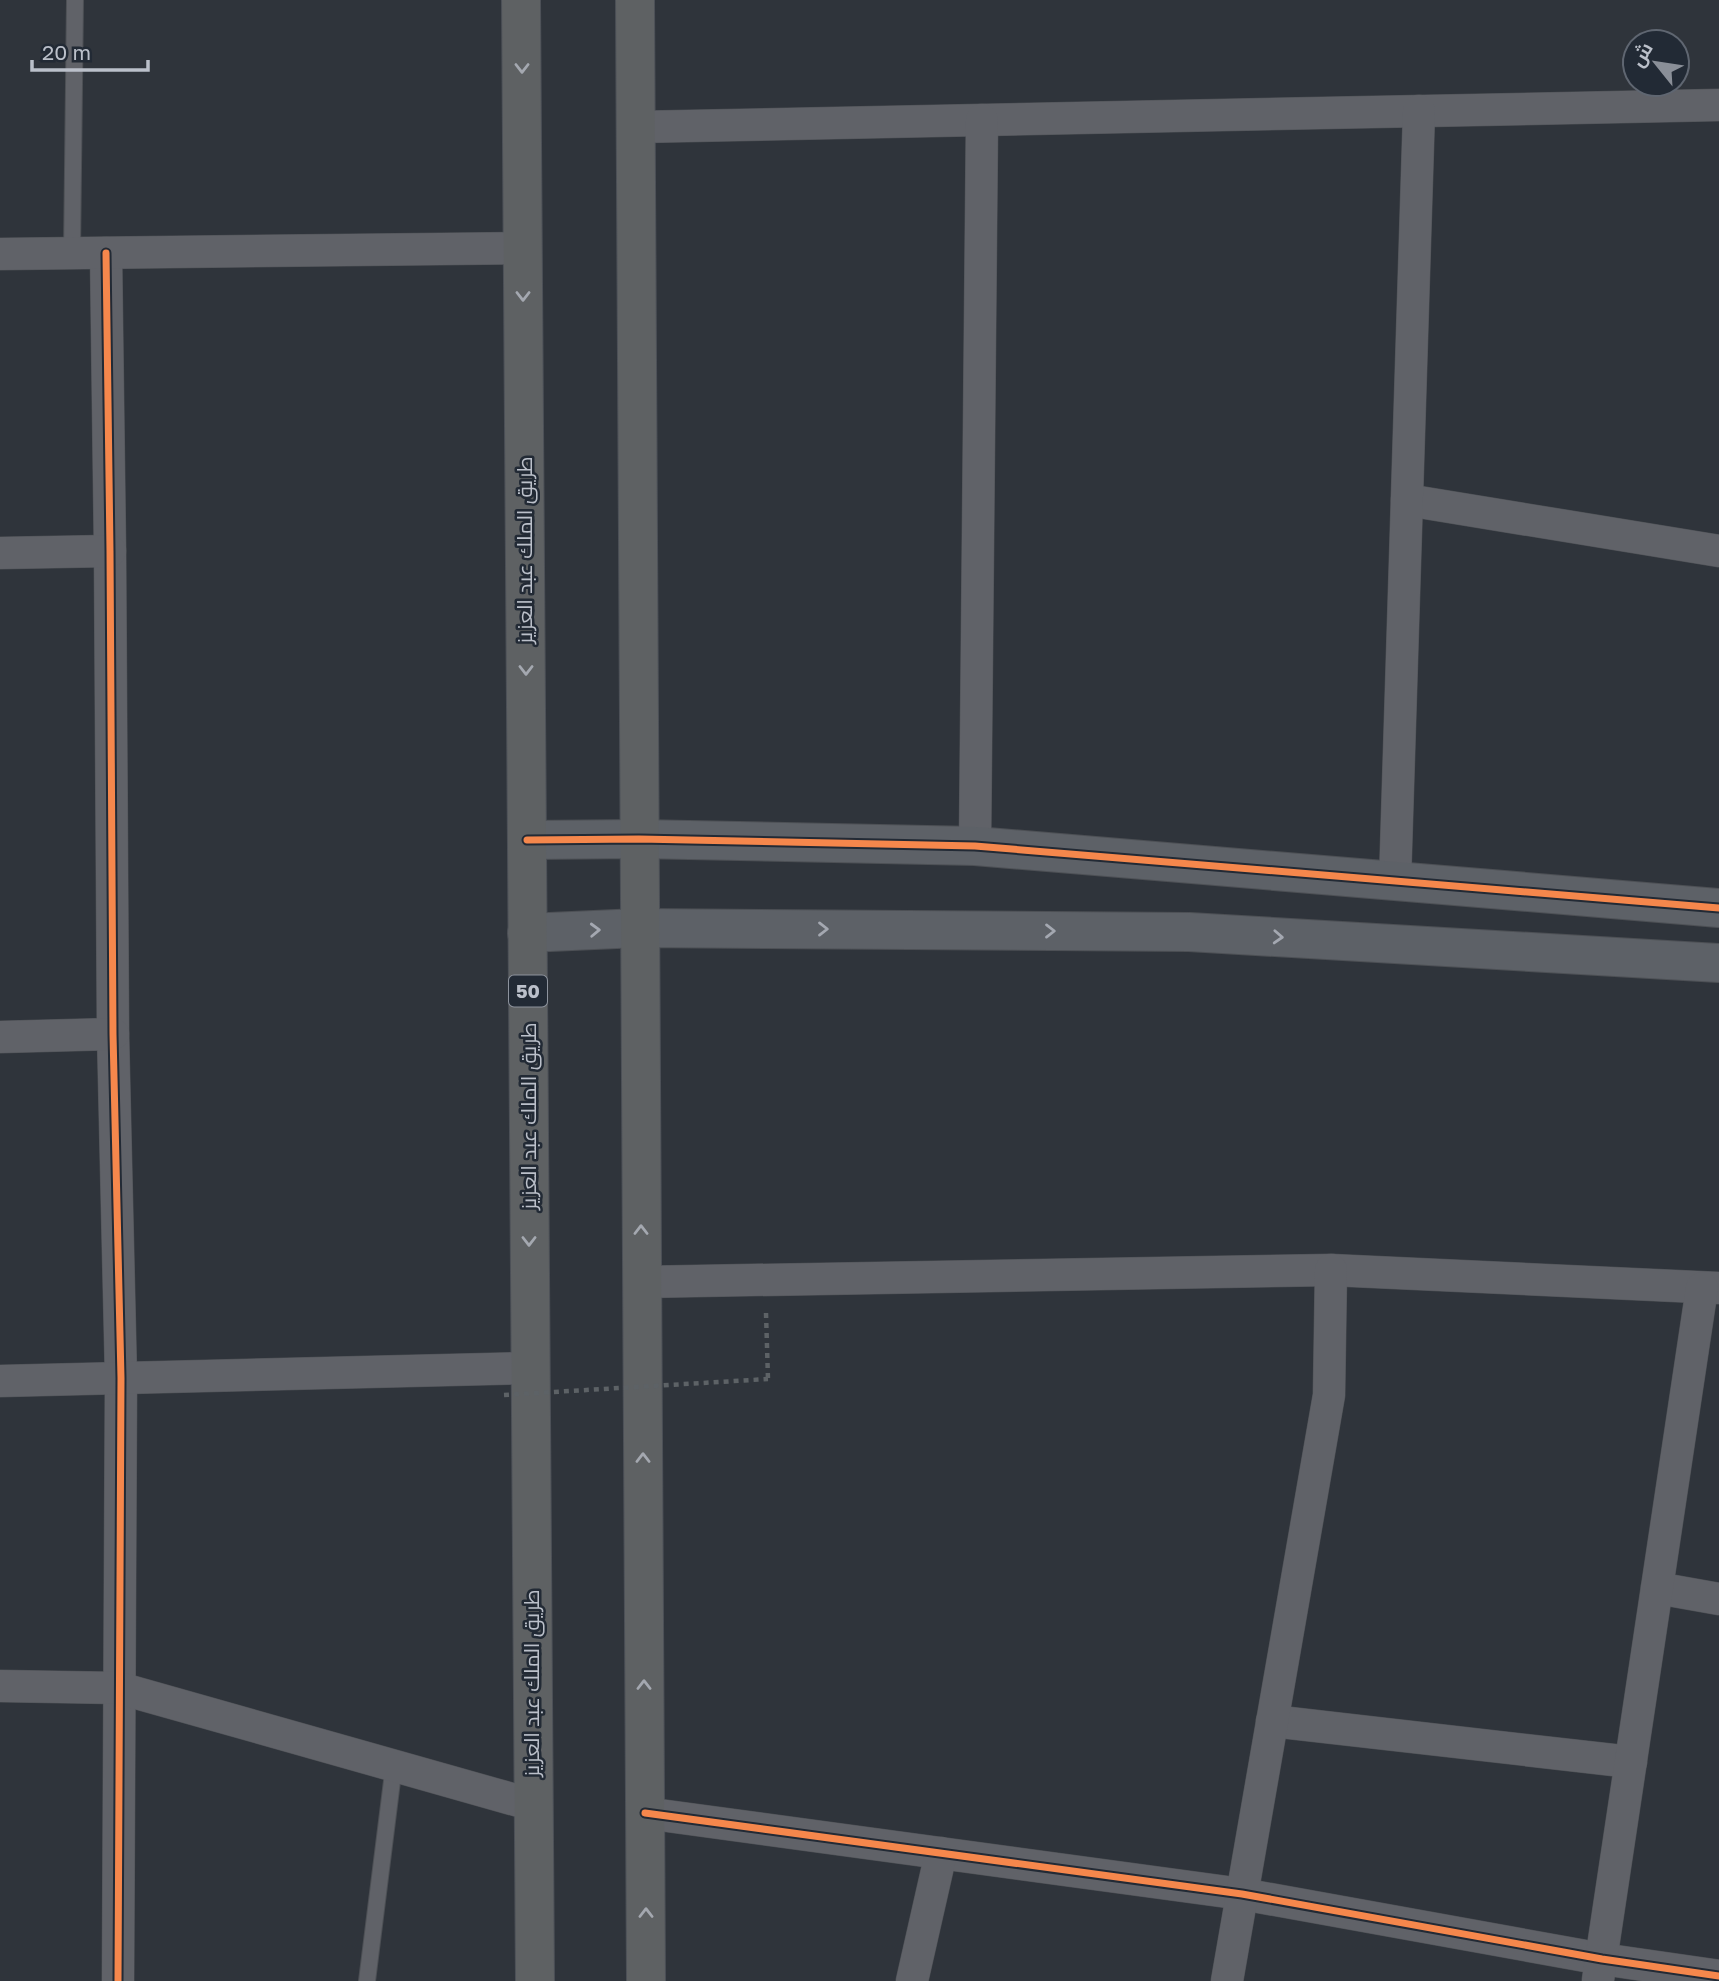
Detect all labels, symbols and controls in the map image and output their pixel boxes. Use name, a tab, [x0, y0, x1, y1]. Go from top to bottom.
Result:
scale bar	[32, 28, 147, 72]
north arrow	[1621, 28, 1691, 98]
text: ش	[1625, 38, 1658, 71]
text: 20 m	[42, 39, 91, 65]
one-way arrow	[514, 63, 529, 74]
one-way arrow	[515, 291, 531, 301]
street label: طريق الملك عبد العزيز	[511, 456, 538, 645]
one-way arrow	[518, 665, 534, 676]
one-way arrow	[818, 921, 829, 937]
one-way arrow	[590, 922, 601, 937]
one-way arrow	[1046, 923, 1056, 939]
one-way arrow	[1273, 929, 1284, 944]
road number: 50	[509, 976, 547, 1007]
street label: طريق الملك عبد العزيز	[515, 1022, 542, 1211]
one-way arrow	[633, 1225, 649, 1235]
one-way arrow	[521, 1236, 537, 1246]
one-way arrow	[635, 1452, 651, 1463]
street label: طريق الملك عبد العزيز	[518, 1589, 545, 1778]
one-way arrow	[636, 1680, 652, 1690]
one-way arrow	[638, 1907, 654, 1918]

